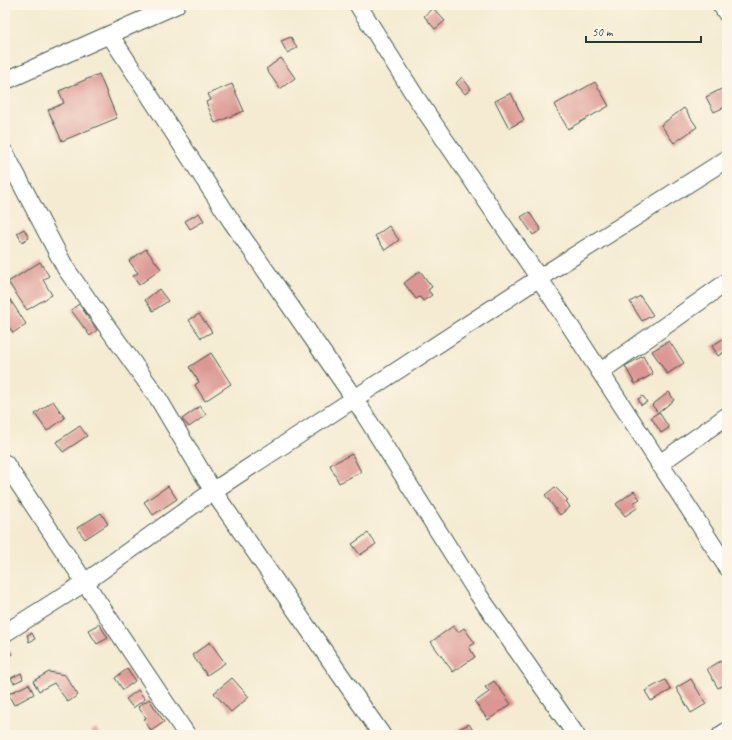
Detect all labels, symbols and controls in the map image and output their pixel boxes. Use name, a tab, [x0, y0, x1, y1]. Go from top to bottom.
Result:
scale bar	[586, 18, 701, 44]
text: 50 m	[592, 24, 614, 40]

